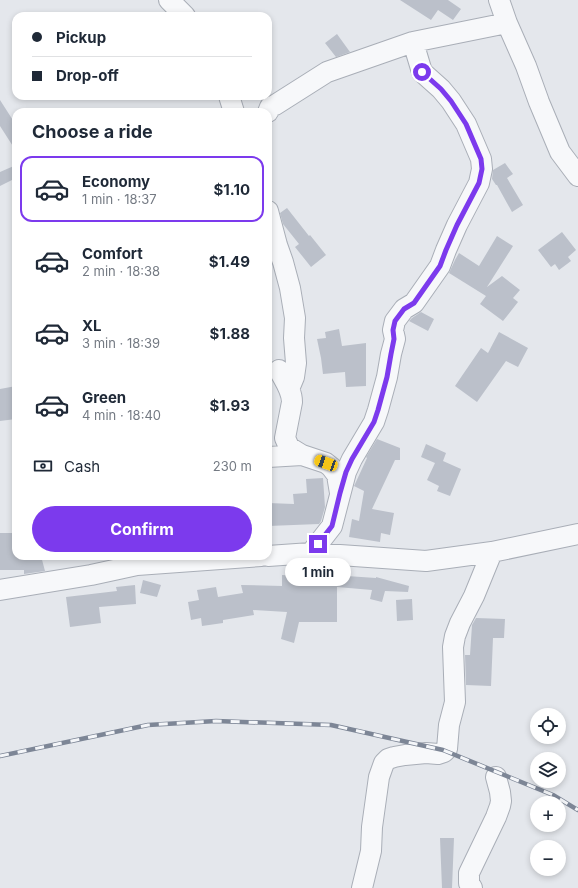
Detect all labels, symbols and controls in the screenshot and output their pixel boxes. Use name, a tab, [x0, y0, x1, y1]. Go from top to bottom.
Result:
text: Pickup	[56, 28, 106, 47]
route start	[413, 63, 431, 81]
text: Drop-off	[56, 66, 119, 85]
text: Choose a ride	[32, 121, 153, 142]
icon: car	[34, 171, 70, 207]
text: Economy	[82, 172, 150, 191]
text: $1.10	[213, 180, 250, 199]
text: 1 min · 18:37	[82, 191, 157, 207]
icon: car	[34, 243, 70, 279]
text: Comfort	[82, 244, 143, 263]
text: $1.49	[209, 252, 250, 271]
text: 2 min · 18:38	[82, 263, 160, 279]
icon: car	[34, 315, 70, 351]
text: XL	[82, 316, 102, 335]
text: $1.88	[210, 324, 250, 343]
text: 3 min · 18:39	[82, 335, 160, 351]
icon: car	[34, 387, 70, 423]
text: Green	[82, 388, 126, 407]
text: $1.93	[209, 396, 250, 415]
text: 4 min · 18:40	[82, 407, 161, 423]
car	[313, 453, 339, 473]
icon: cash	[32, 455, 54, 477]
text: Cash	[64, 457, 100, 476]
text: 230 m	[213, 458, 252, 474]
button: Confirm	[32, 506, 252, 552]
route end	[309, 535, 327, 553]
callout: 1 min	[285, 558, 351, 586]
text: 1 min	[302, 564, 334, 580]
map controls	[530, 708, 566, 876]
button: locate	[530, 708, 566, 744]
button: layers	[530, 752, 566, 788]
button: +	[530, 796, 566, 832]
button: −	[530, 840, 566, 876]

